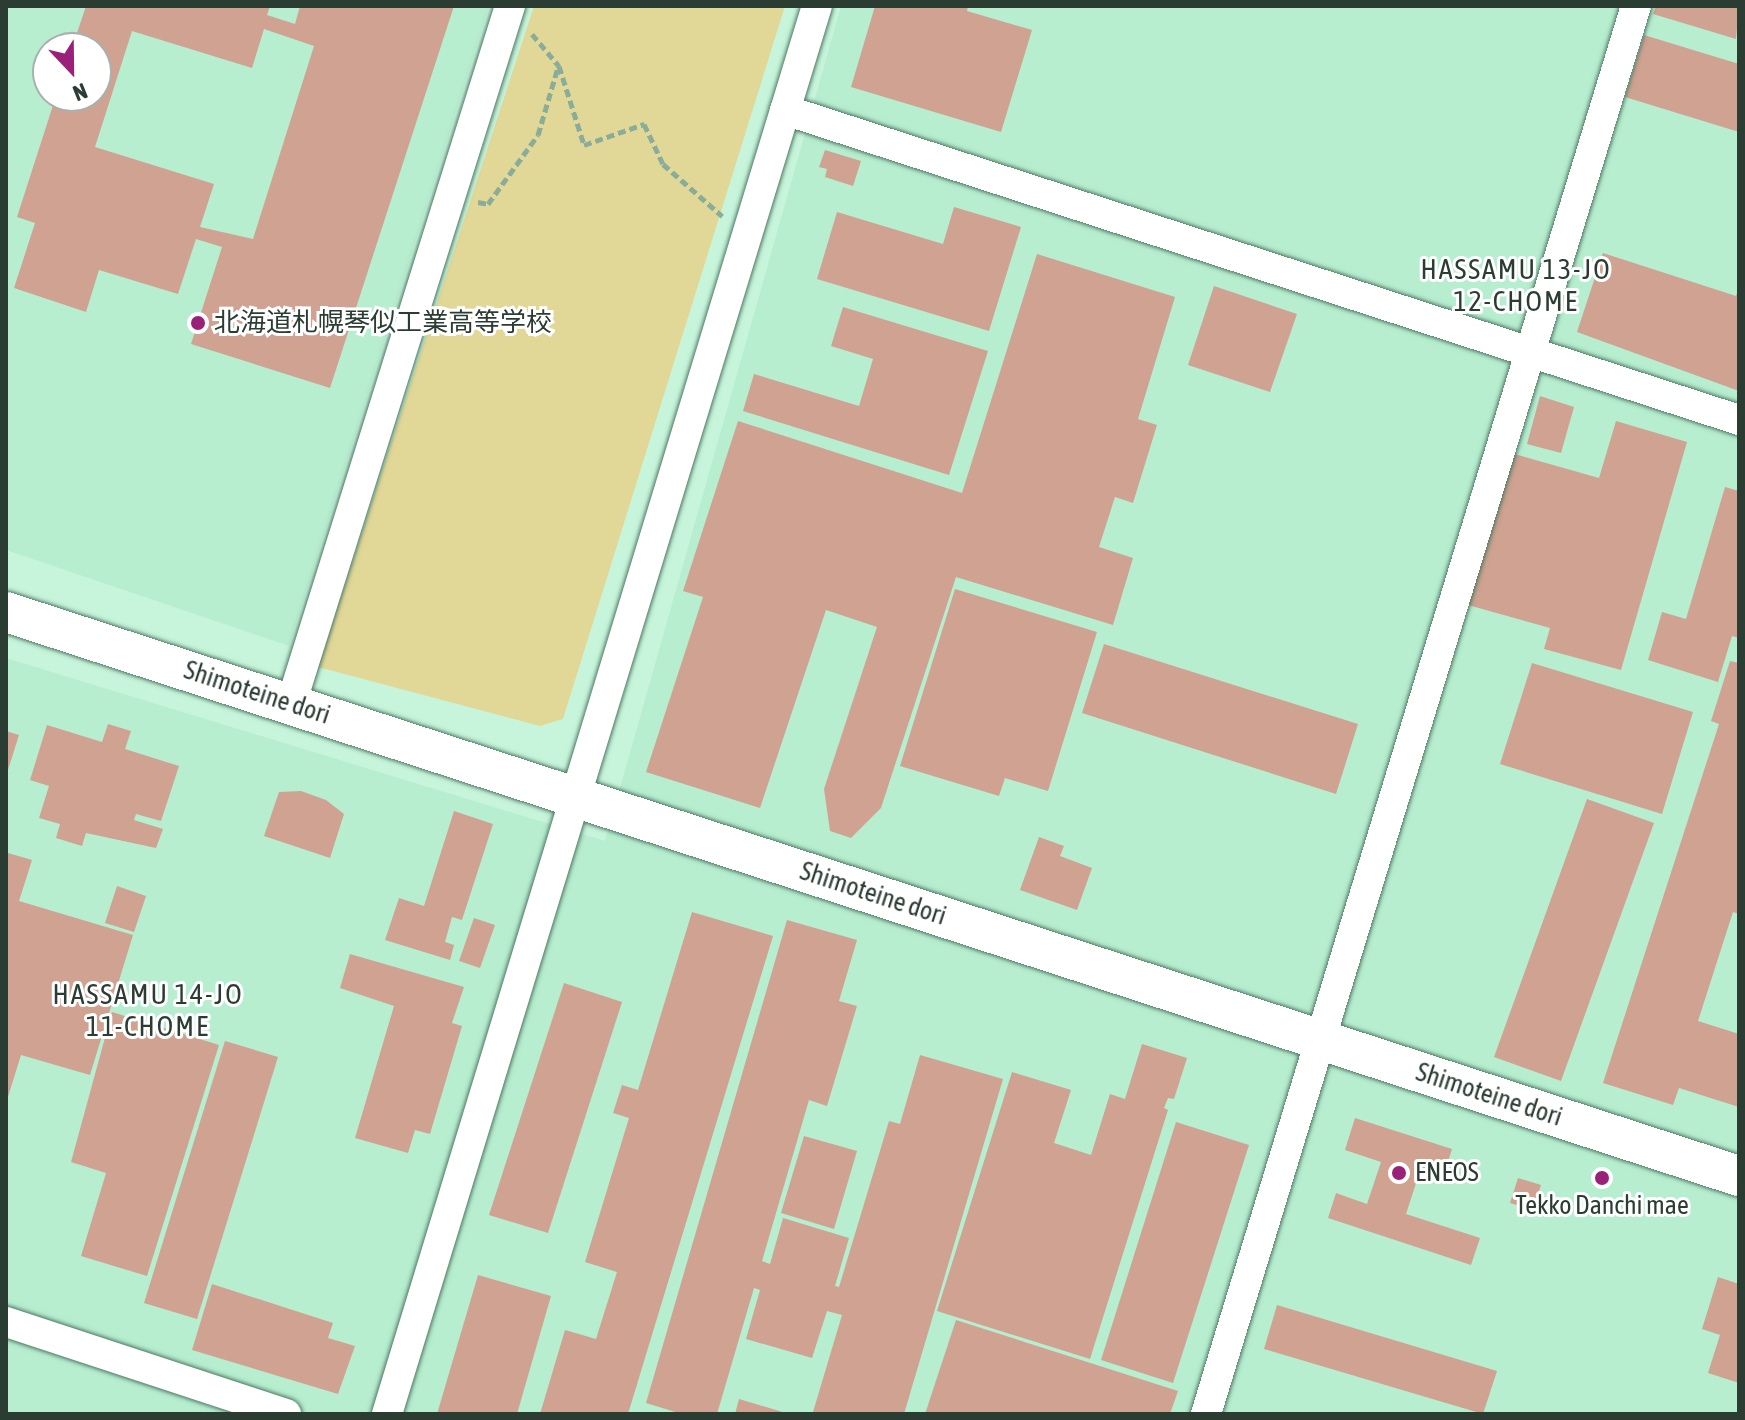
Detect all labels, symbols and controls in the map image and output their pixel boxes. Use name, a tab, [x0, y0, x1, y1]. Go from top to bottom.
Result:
north arrow	[32, 32, 112, 112]
text: N	[69, 78, 91, 107]
district label: HASSAMU 13-JO 12-CHOME	[1421, 252, 1611, 318]
place label: 北海道札幌琴似工業高等学校	[214, 307, 552, 339]
marker: 北海道札幌琴似工業高等学校	[189, 314, 207, 332]
street label: Shimoteine dori	[180, 655, 334, 731]
street label: Shimoteine dori	[796, 856, 950, 932]
district label: HASSAMU 14-JO 11-CHOME	[53, 977, 243, 1043]
street label: Shimoteine dori	[1412, 1057, 1566, 1133]
place label: ENEOS	[1415, 1157, 1479, 1189]
marker: ENEOS	[1390, 1164, 1408, 1182]
marker: Tekko Danchi mae	[1593, 1169, 1611, 1187]
place label: Tekko Danchi mae	[1515, 1190, 1689, 1222]

